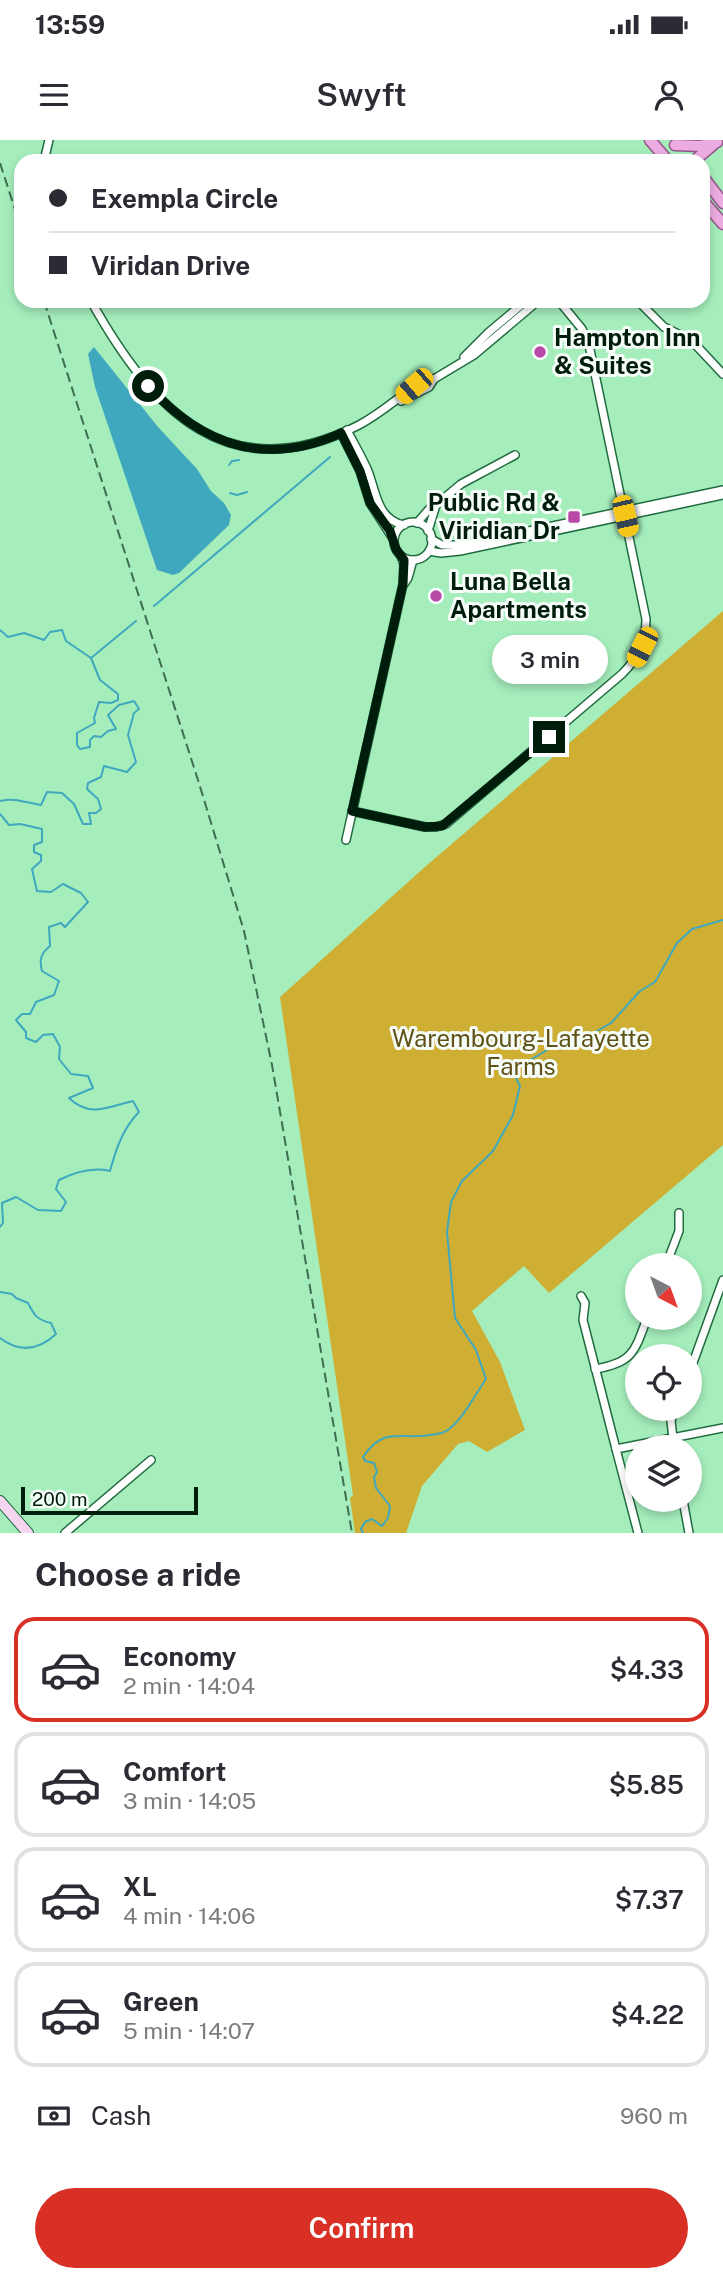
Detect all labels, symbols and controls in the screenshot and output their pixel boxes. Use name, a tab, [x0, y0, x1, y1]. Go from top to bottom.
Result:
text: 13:59	[35, 9, 105, 40]
icon: menu	[35, 76, 73, 114]
text: Swyft	[316, 76, 407, 113]
icon: person	[650, 76, 688, 114]
text: Exempla Circle	[91, 183, 278, 214]
text: Viridan Drive	[91, 250, 250, 281]
place label: Hampton Inn & Suites	[554, 323, 701, 379]
marker: Hampton Inn & Suites	[532, 344, 548, 360]
car	[392, 364, 437, 408]
route start	[132, 370, 164, 402]
place label: Public Rd & Viridian Dr	[428, 488, 560, 544]
car	[611, 493, 640, 539]
marker: Public Rd & Viridian Dr	[566, 509, 582, 525]
place label: Luna Bella Apartments	[450, 567, 587, 623]
marker: Luna Bella Apartments	[428, 588, 444, 604]
car	[624, 624, 661, 670]
callout: 3 min	[491, 636, 607, 684]
text: 3 min	[520, 646, 580, 673]
route end	[533, 721, 565, 753]
park label: Warembourg-Lafayette Farms	[392, 1024, 650, 1080]
north arrow	[625, 1253, 702, 1330]
map controls	[625, 1253, 702, 1512]
button: locate	[625, 1344, 702, 1421]
button: layers	[625, 1435, 702, 1512]
scale bar	[21, 1484, 198, 1516]
text: 200 m	[32, 1488, 88, 1510]
text: Choose a ride	[35, 1556, 241, 1593]
icon: car	[39, 1638, 102, 1701]
text: Economy	[123, 1641, 236, 1672]
text: $4.33	[610, 1654, 684, 1685]
text: 2 min · 14:04	[123, 1672, 255, 1699]
icon: car	[39, 1753, 102, 1816]
text: Comfort	[123, 1756, 226, 1787]
text: $5.85	[609, 1769, 684, 1800]
text: 3 min · 14:05	[123, 1787, 256, 1814]
icon: car	[39, 1868, 102, 1931]
text: XL	[123, 1871, 157, 1902]
text: $7.37	[615, 1884, 684, 1915]
text: 4 min · 14:06	[123, 1902, 256, 1929]
icon: car	[39, 1983, 102, 2046]
text: Green	[123, 1986, 199, 2017]
text: $4.22	[611, 1999, 684, 2030]
text: 5 min · 14:07	[123, 2017, 255, 2044]
icon: cash	[35, 2097, 73, 2135]
text: Cash	[91, 2100, 151, 2131]
text: 960 m	[620, 2102, 688, 2129]
button: Confirm	[35, 2188, 688, 2268]

